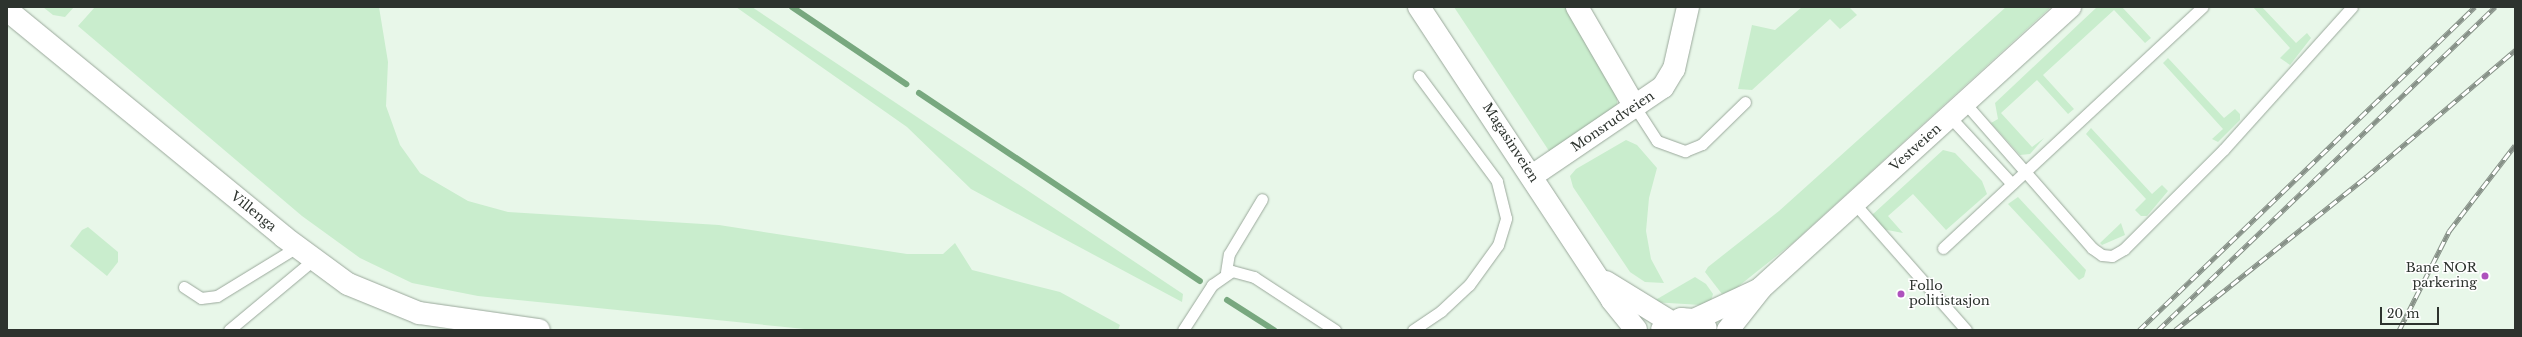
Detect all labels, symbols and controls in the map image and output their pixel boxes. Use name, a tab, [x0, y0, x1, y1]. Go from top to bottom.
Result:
street label: Monsrudveien	[1569, 88, 1657, 156]
street label: Magasinveien	[1479, 100, 1541, 186]
street label: Vestveien	[1887, 121, 1945, 175]
street label: Villenga	[227, 189, 279, 235]
place label: Bane NOR parkering	[2406, 261, 2477, 292]
marker: Bane NOR parkering	[2480, 271, 2490, 281]
place label: Follo politistasjon	[1909, 279, 1990, 310]
marker: Follo politistasjon	[1896, 289, 1906, 299]
scale bar	[2382, 299, 2441, 325]
text: 20 m	[2387, 306, 2419, 321]

